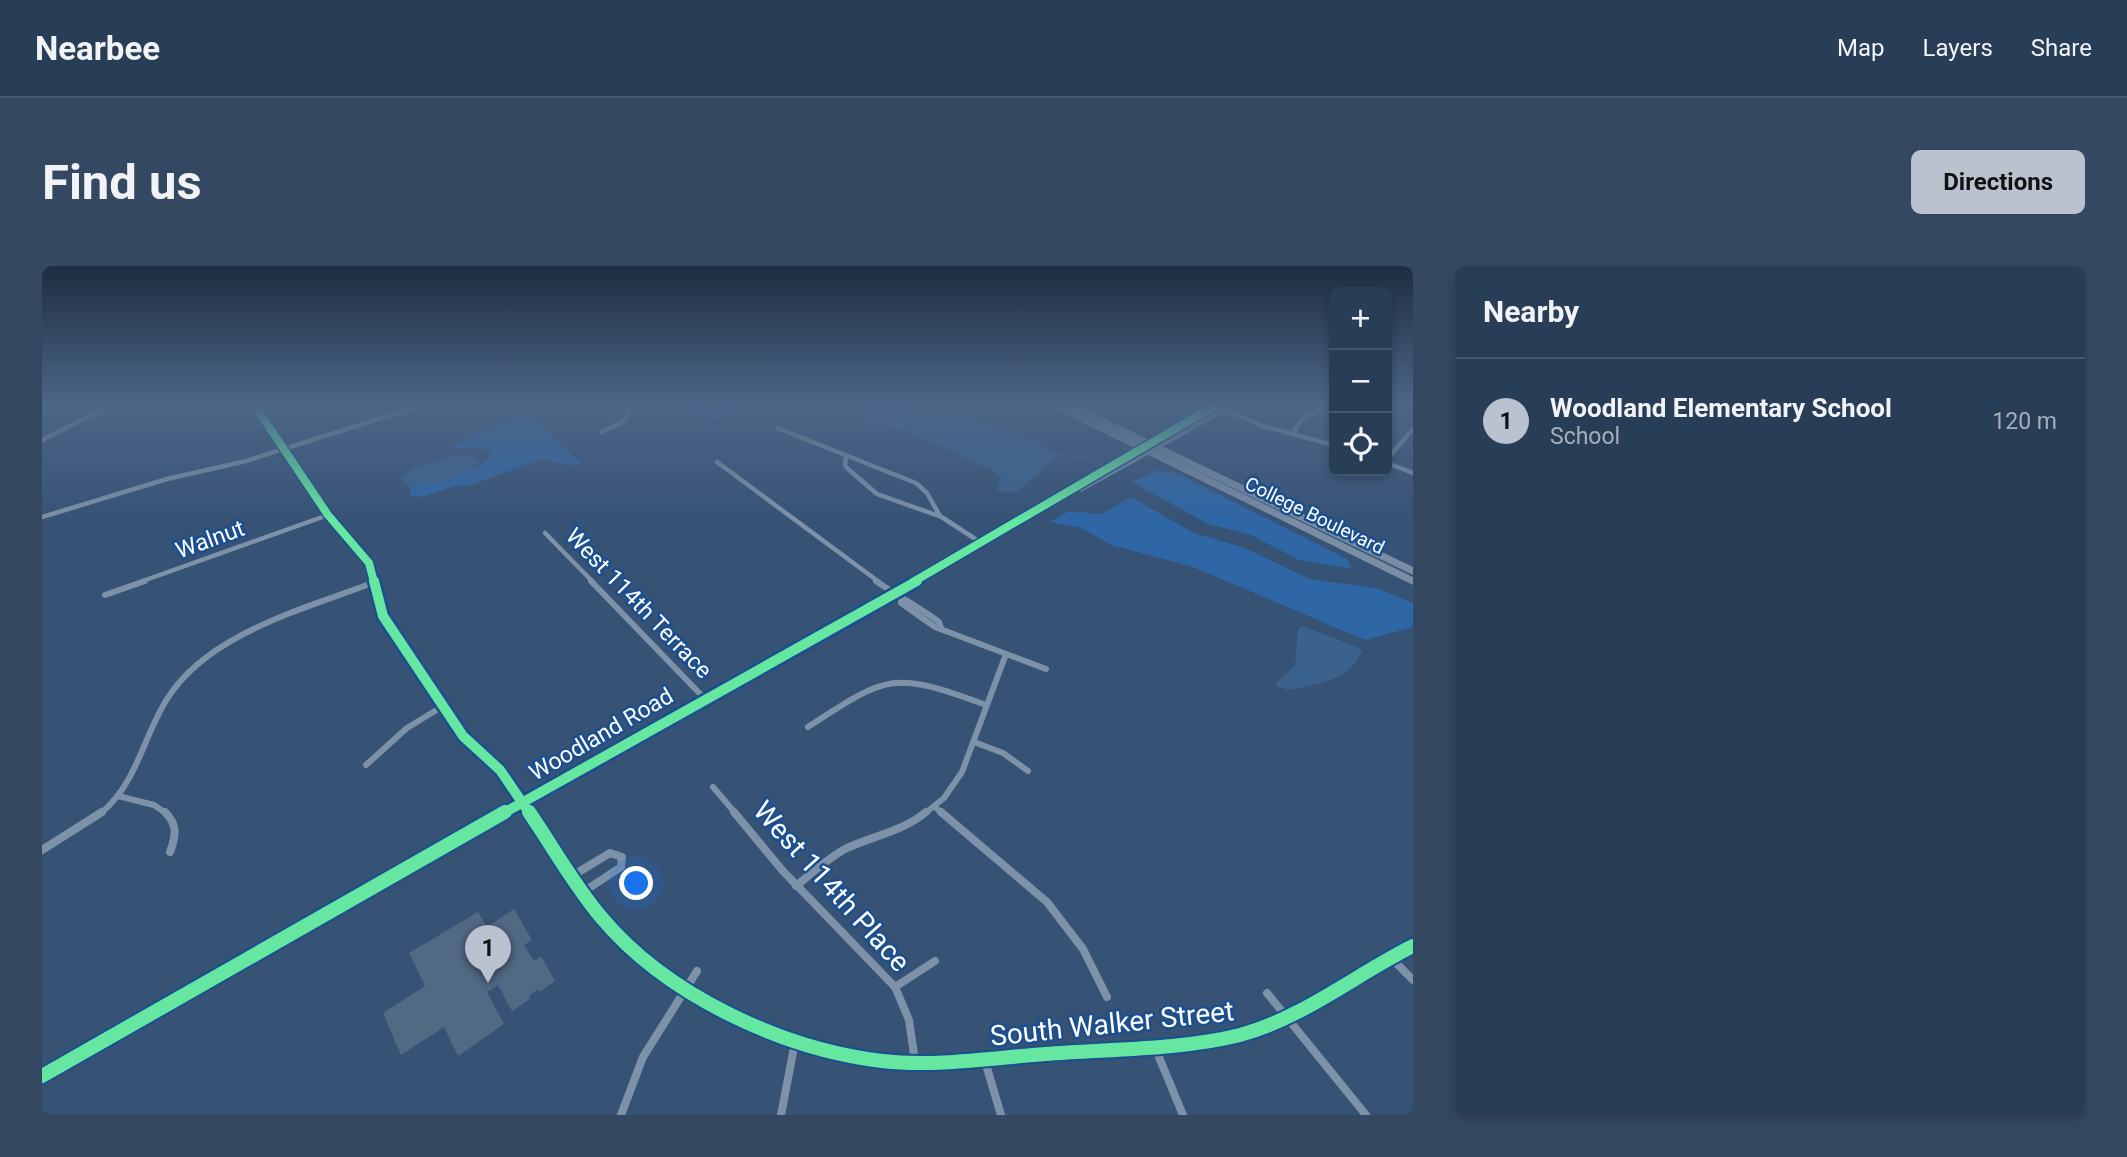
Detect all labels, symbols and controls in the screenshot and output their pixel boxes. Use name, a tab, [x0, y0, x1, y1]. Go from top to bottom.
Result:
text: Nearbee	[35, 29, 160, 68]
text: Map	[1837, 34, 1885, 62]
text: Layers	[1923, 34, 1993, 62]
text: Share	[2031, 34, 2092, 62]
button: Directions	[1911, 150, 2085, 214]
text: Find us	[42, 154, 202, 211]
map controls	[1329, 287, 1392, 476]
button: +	[1329, 287, 1392, 350]
text: Nearby	[1483, 294, 1579, 329]
button: −	[1329, 350, 1392, 413]
text: Woodland Elementary School	[1550, 393, 1892, 423]
text: 1	[1499, 408, 1513, 435]
text: 120 m	[1992, 408, 2057, 435]
button: locate	[1329, 413, 1392, 476]
text: School	[1550, 423, 1620, 450]
street label: College Boulevard	[1241, 472, 1388, 559]
street label: Walnut	[172, 515, 248, 564]
street label: West 114th Terrace	[560, 523, 717, 684]
street label: Woodland Road	[525, 682, 678, 787]
street label: West 114th Place	[747, 794, 917, 978]
your location	[619, 866, 653, 900]
pin: 1	[465, 925, 511, 983]
street label: South Walker Street	[988, 994, 1236, 1053]

